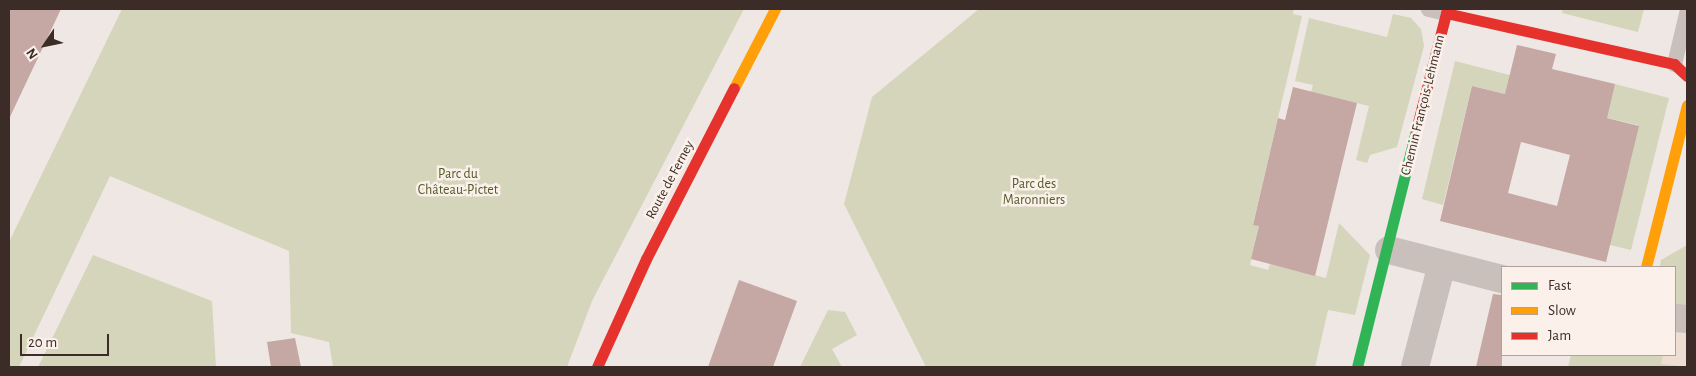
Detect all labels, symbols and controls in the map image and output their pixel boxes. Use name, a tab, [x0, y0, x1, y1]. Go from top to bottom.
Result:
north arrow	[20, 20, 70, 70]
street label: Chemin François-Lehmann	[1397, 33, 1449, 177]
text: N	[24, 45, 41, 61]
street label: Route de Ferney	[642, 138, 698, 222]
park label: Parc du Château-Pictet	[418, 166, 498, 198]
park label: Parc des Maronniers	[1003, 176, 1065, 208]
legend	[1501, 266, 1676, 356]
text: Fast	[1548, 278, 1571, 293]
text: Slow	[1548, 303, 1576, 318]
scale bar	[22, 324, 111, 356]
text: Jam	[1548, 328, 1571, 343]
text: 20 m	[28, 335, 57, 350]

